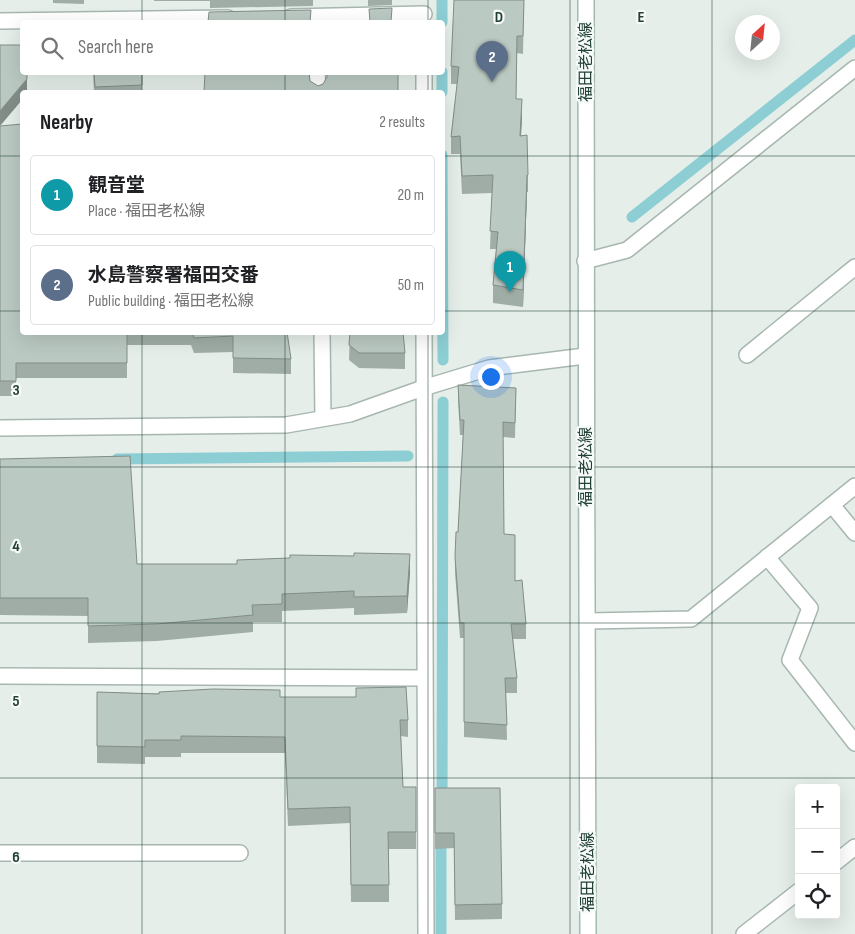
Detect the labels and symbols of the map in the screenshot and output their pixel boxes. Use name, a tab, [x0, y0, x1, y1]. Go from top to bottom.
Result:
text: D	[495, 8, 503, 27]
text: E	[638, 8, 645, 27]
north arrow	[735, 15, 780, 60]
street label: 福田老松線	[577, 22, 596, 102]
pin: 2	[476, 41, 508, 82]
pin: 1	[494, 251, 526, 292]
your location	[478, 364, 504, 390]
text: 3	[12, 381, 20, 400]
street label: 福田老松線	[577, 427, 596, 507]
text: 4	[12, 537, 20, 556]
text: 5	[12, 692, 20, 711]
street label: 福田老松線	[579, 832, 598, 912]
text: 6	[12, 848, 20, 867]

